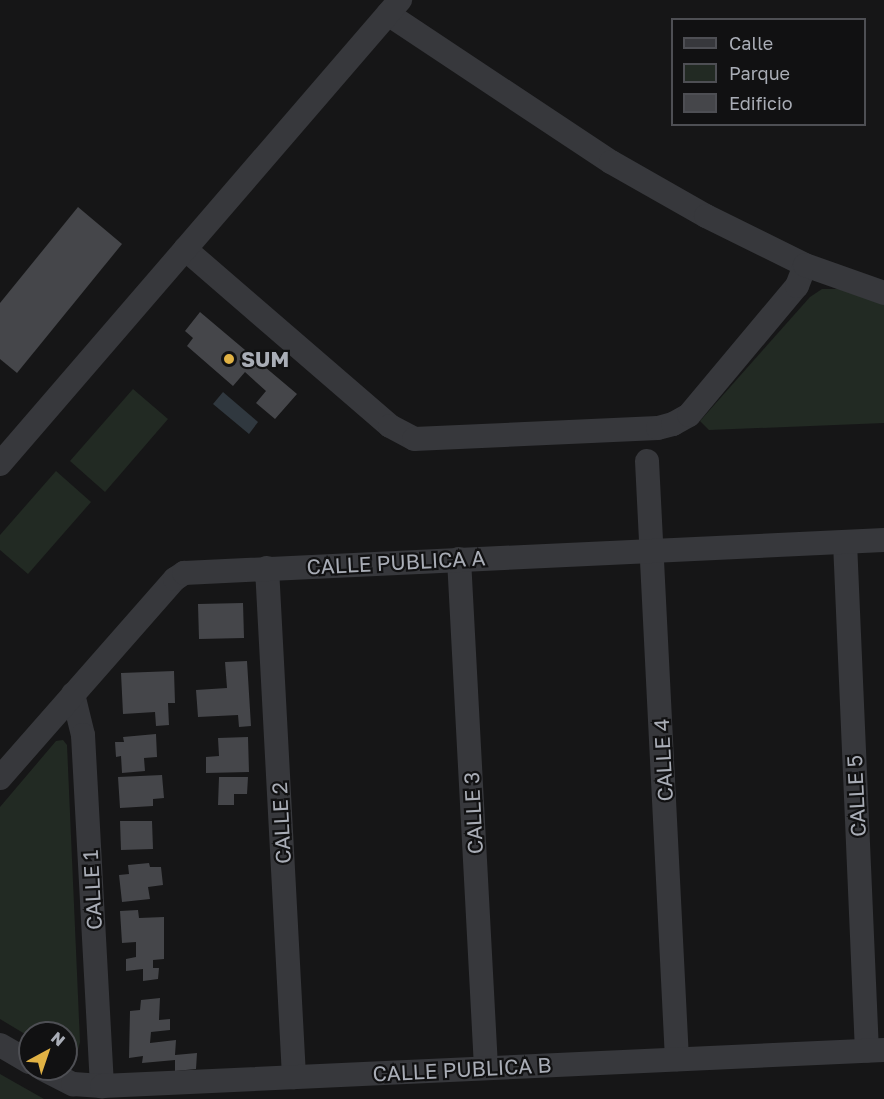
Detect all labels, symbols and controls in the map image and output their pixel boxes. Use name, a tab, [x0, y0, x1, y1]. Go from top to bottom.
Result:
legend	[671, 18, 866, 126]
text: Calle	[729, 32, 773, 54]
text: Parque	[729, 62, 790, 84]
text: Edificio	[729, 92, 793, 114]
place label: SUM	[241, 346, 289, 372]
marker: SUM	[222, 352, 236, 366]
street label: CALLE PUBLICA A	[306, 545, 486, 579]
street label: CALLE 4	[648, 718, 678, 802]
street label: CALLE 5	[841, 754, 871, 838]
street label: CALLE 3	[458, 771, 488, 855]
street label: CALLE 2	[266, 781, 296, 865]
street label: CALLE 1	[77, 849, 107, 931]
north arrow	[18, 1021, 78, 1081]
text: N	[47, 1027, 69, 1050]
street label: CALLE PUBLICA B	[372, 1052, 552, 1086]

